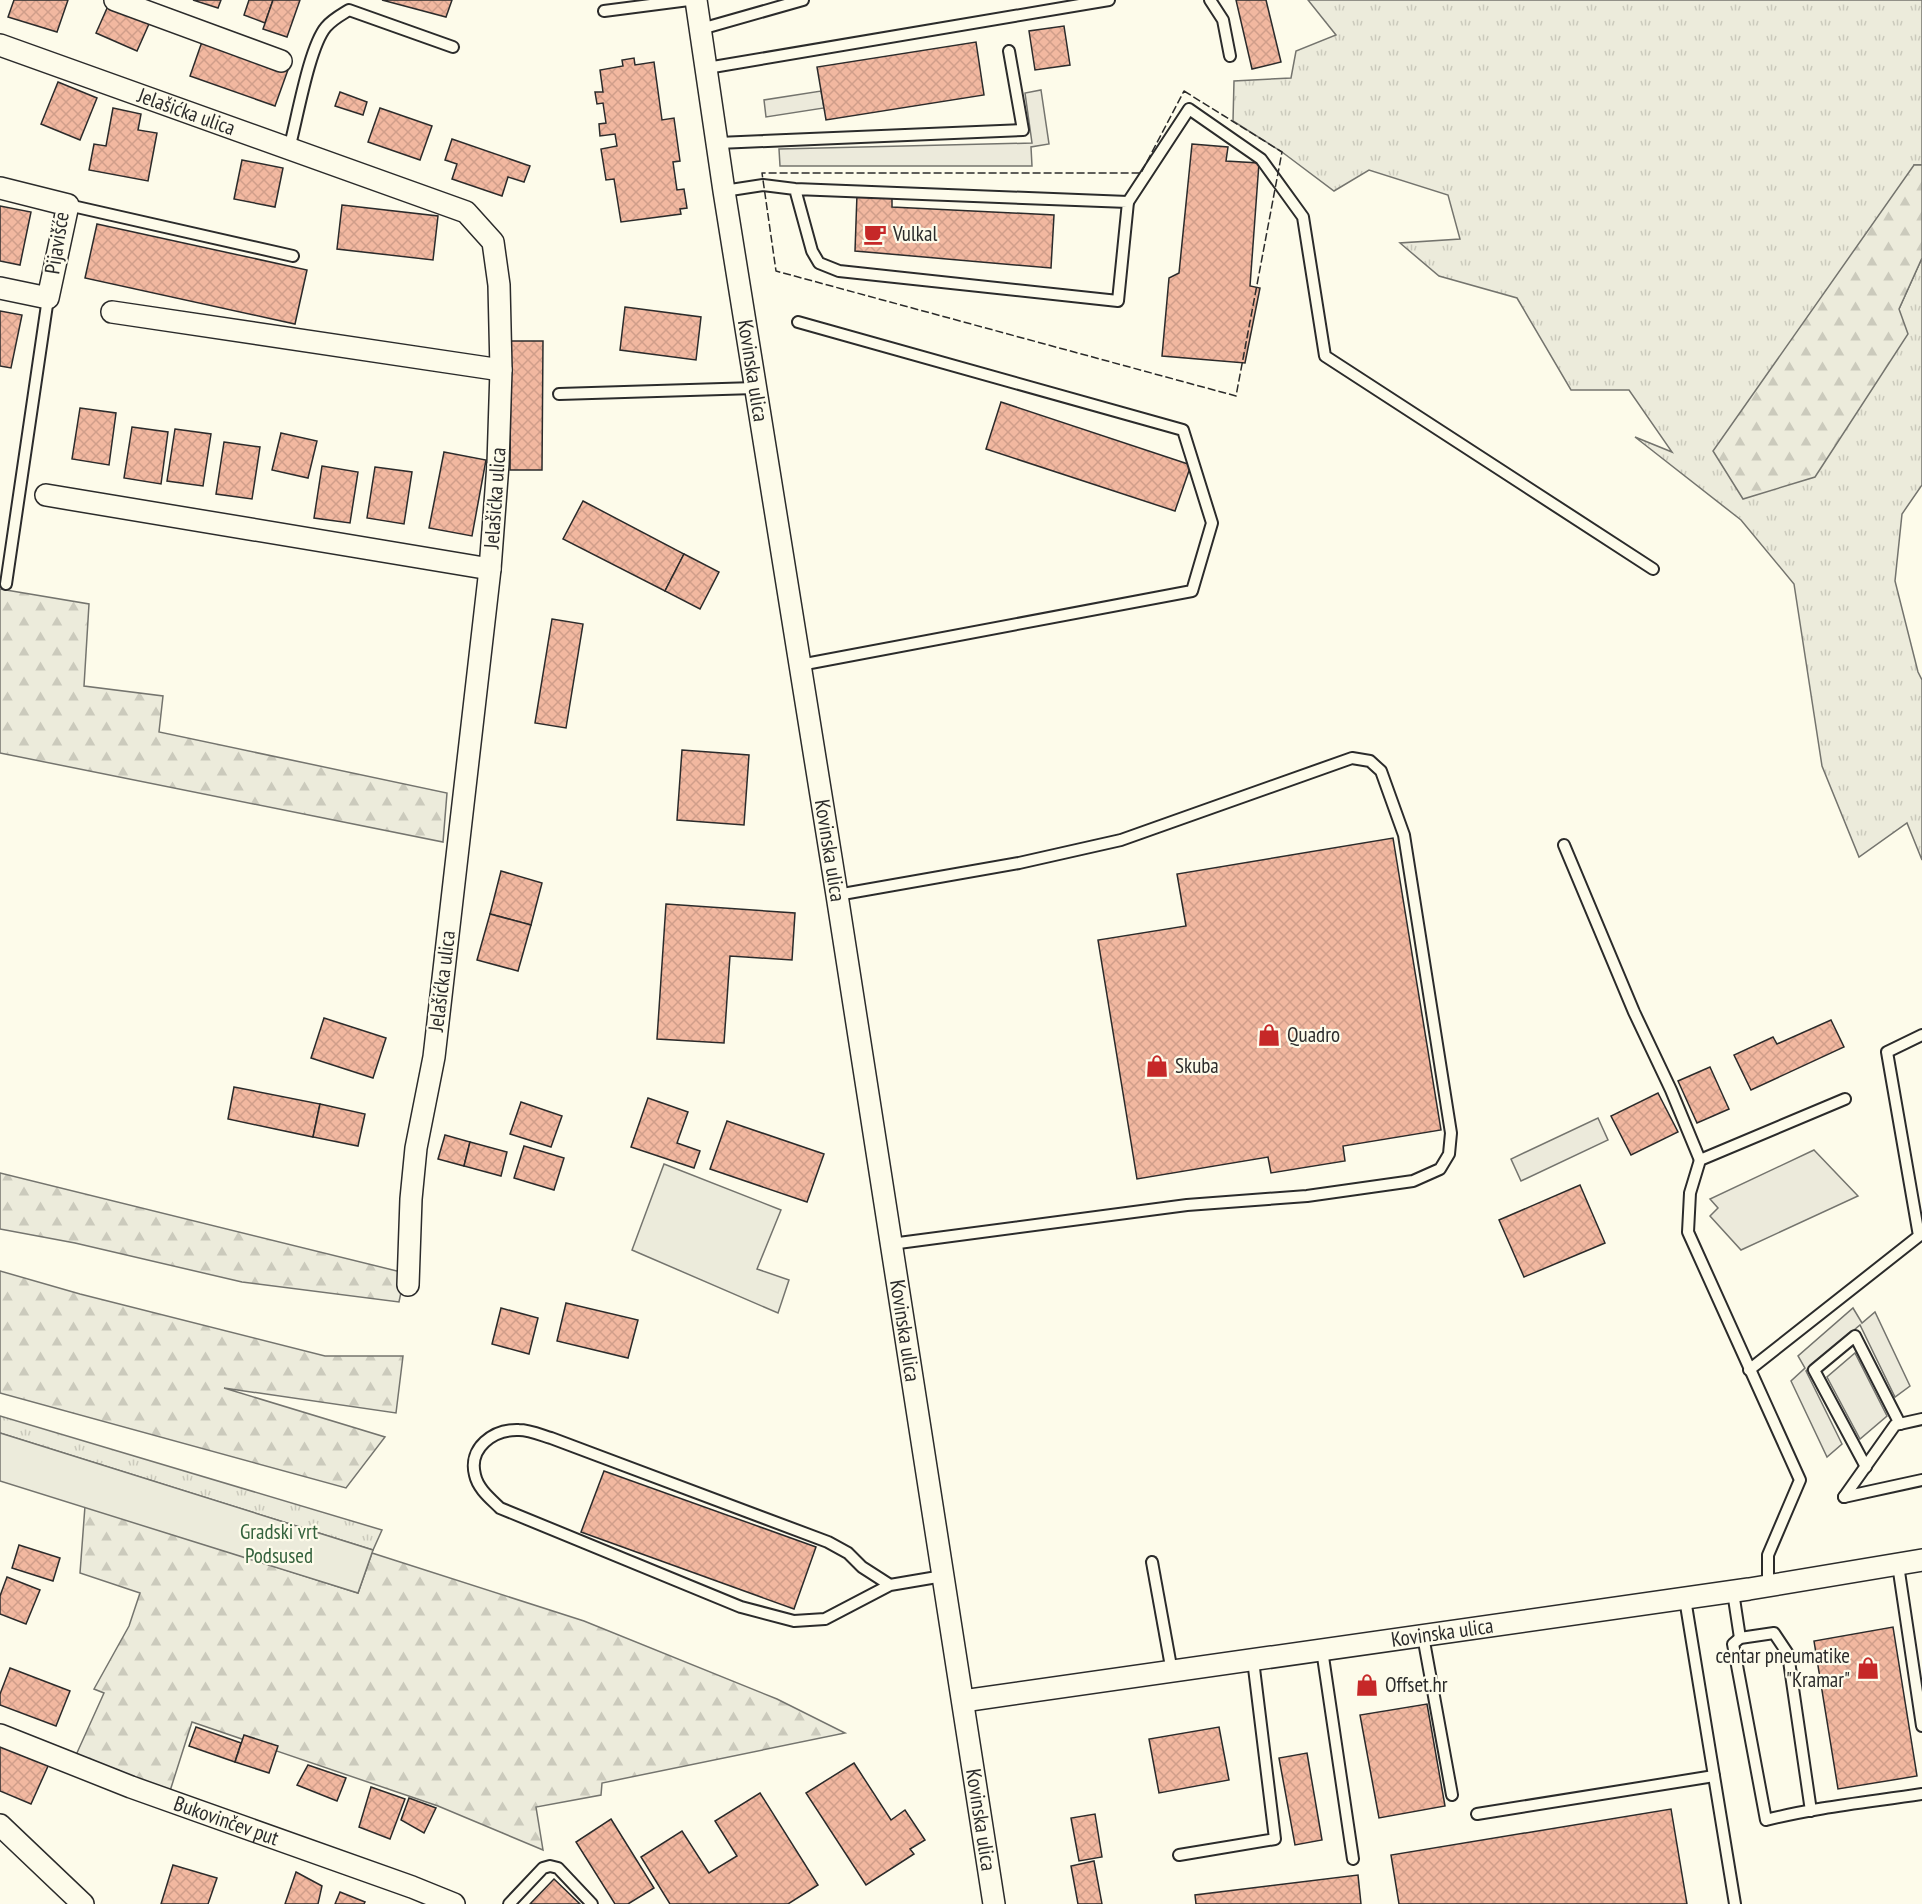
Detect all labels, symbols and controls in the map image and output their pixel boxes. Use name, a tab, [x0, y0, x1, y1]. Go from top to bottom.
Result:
street label: Jelašićka ulica	[133, 81, 239, 141]
street label: Pijavišće	[38, 210, 75, 276]
place label: Vulkal	[892, 220, 937, 247]
cafe icon: Vulkal	[862, 221, 888, 247]
street label: Kovinska ulica	[732, 318, 775, 424]
street label: Jelašićka ulica	[477, 446, 512, 551]
street label: Kovinska ulica	[809, 797, 852, 903]
street label: Jelašićka ulica	[422, 929, 461, 1034]
place label: Quadro	[1287, 1021, 1340, 1048]
shop icon: Quadro	[1256, 1022, 1282, 1048]
place label: Skuba	[1175, 1052, 1219, 1079]
shop icon: Skuba	[1144, 1053, 1170, 1079]
street label: Kovinska ulica	[884, 1278, 927, 1384]
park label: Gradski vrt Podsused	[240, 1518, 318, 1569]
street label: Kovinska ulica	[1389, 1612, 1495, 1653]
place label: centar pneumatike "Kramar"	[1715, 1642, 1850, 1693]
shop icon: centar pneumatike "Kramar"	[1855, 1655, 1881, 1681]
place label: Offset.hr	[1385, 1671, 1448, 1698]
shop icon: Offset.hr	[1354, 1672, 1380, 1698]
street label: Kovinska ulica	[960, 1767, 1003, 1873]
street label: Bukovinčev put	[170, 1789, 283, 1852]

